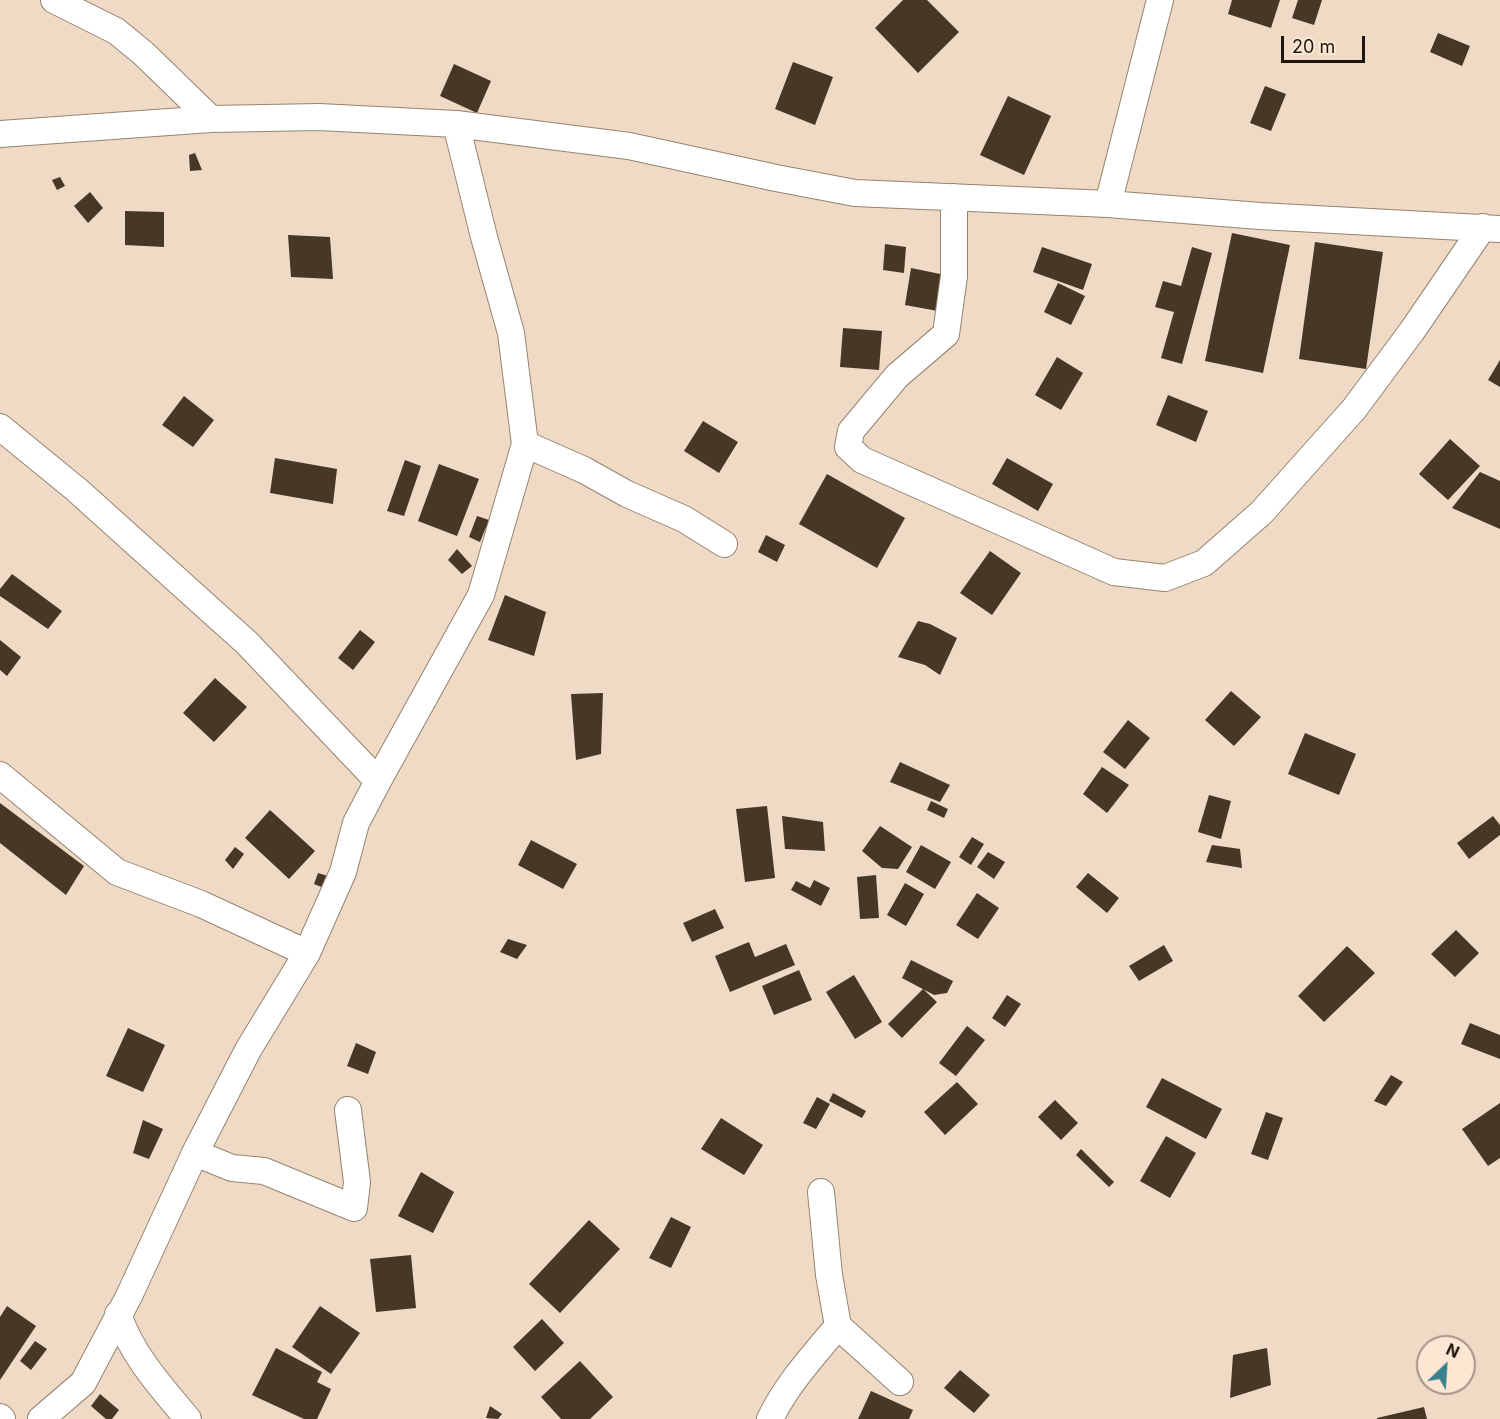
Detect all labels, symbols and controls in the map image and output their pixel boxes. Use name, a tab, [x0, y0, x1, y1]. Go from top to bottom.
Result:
scale bar	[1284, 24, 1368, 62]
text: 20 m	[1292, 36, 1335, 57]
north arrow	[1416, 1335, 1476, 1395]
text: N	[1443, 1339, 1463, 1362]

